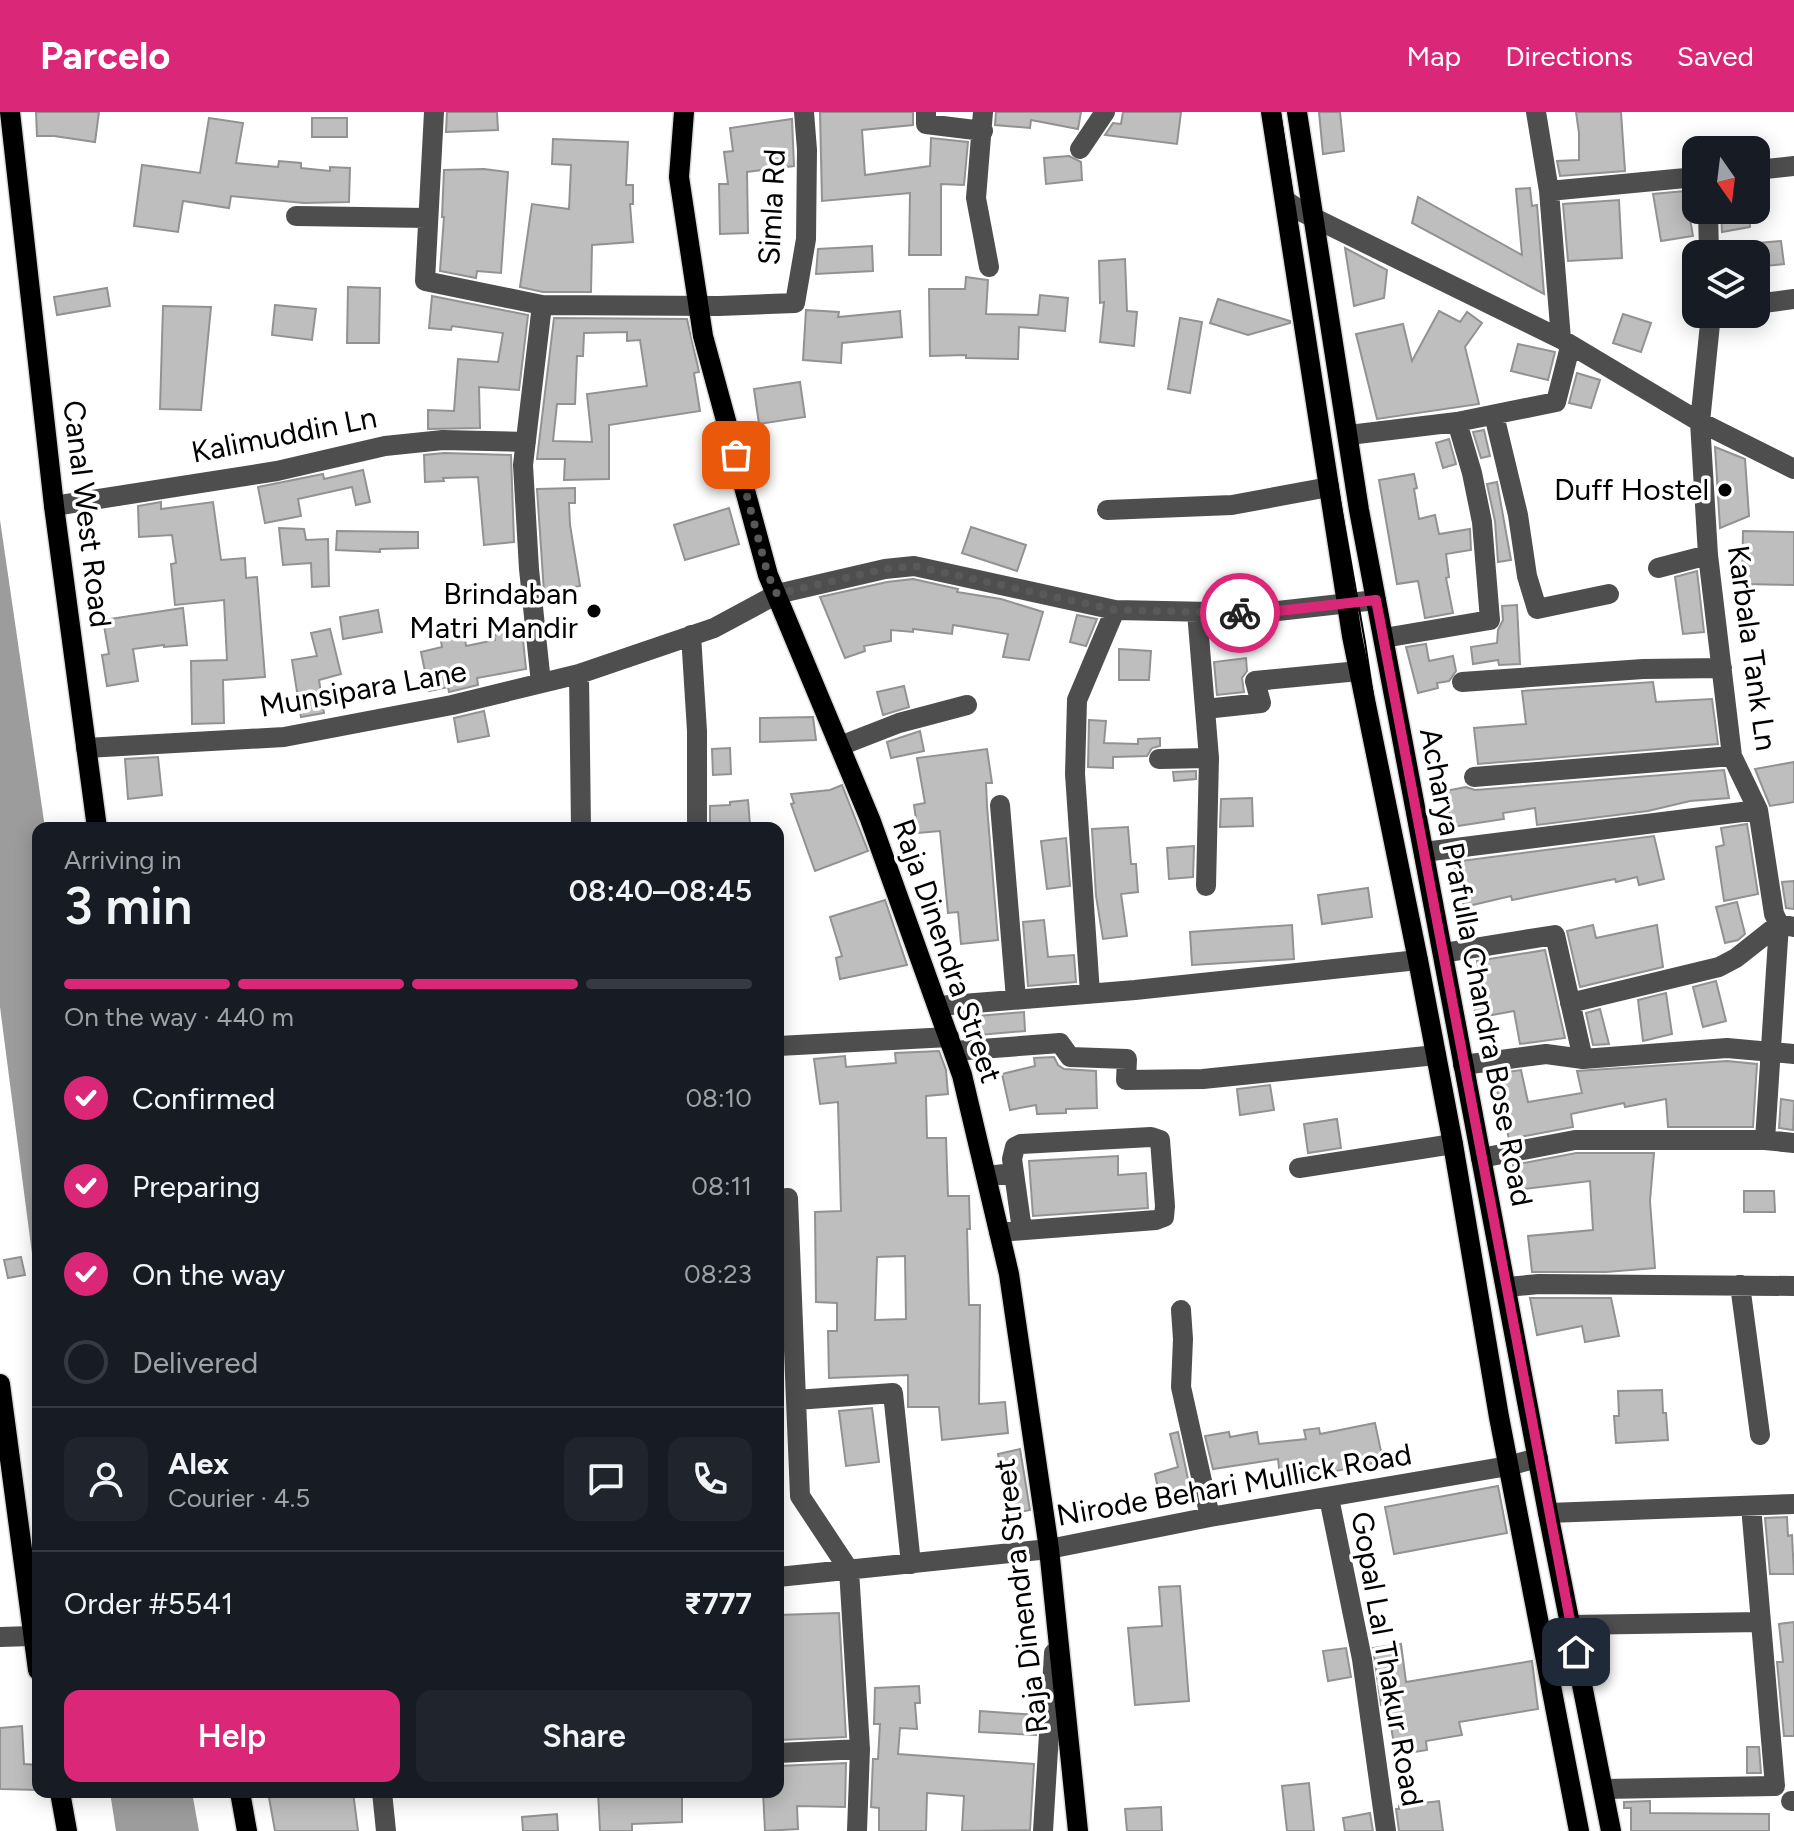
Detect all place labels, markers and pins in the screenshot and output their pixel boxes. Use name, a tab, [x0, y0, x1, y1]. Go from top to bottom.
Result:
pin	[702, 421, 770, 489]
place label: Duff Hostel	[1554, 471, 1709, 508]
marker: Duff Hostel	[1716, 481, 1734, 499]
place label: Brindaban Matri Mandir	[409, 575, 578, 646]
marker: Brindaban Matri Mandir	[585, 602, 603, 620]
pin	[1542, 1618, 1610, 1686]

